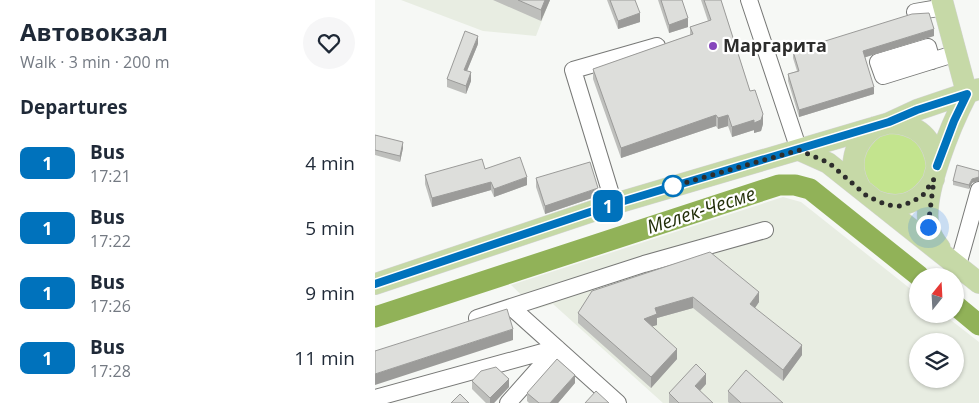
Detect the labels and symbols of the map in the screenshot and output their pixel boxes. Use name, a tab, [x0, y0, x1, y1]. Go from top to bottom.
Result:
place label: Маргарита	[723, 33, 827, 57]
marker: Маргарита	[707, 40, 719, 52]
unlabelled marker	[662, 175, 684, 197]
water label: Мелек-Чесме	[643, 180, 759, 240]
line badge: 1	[592, 190, 624, 222]
your location	[916, 215, 941, 240]
north arrow	[909, 268, 964, 322]

